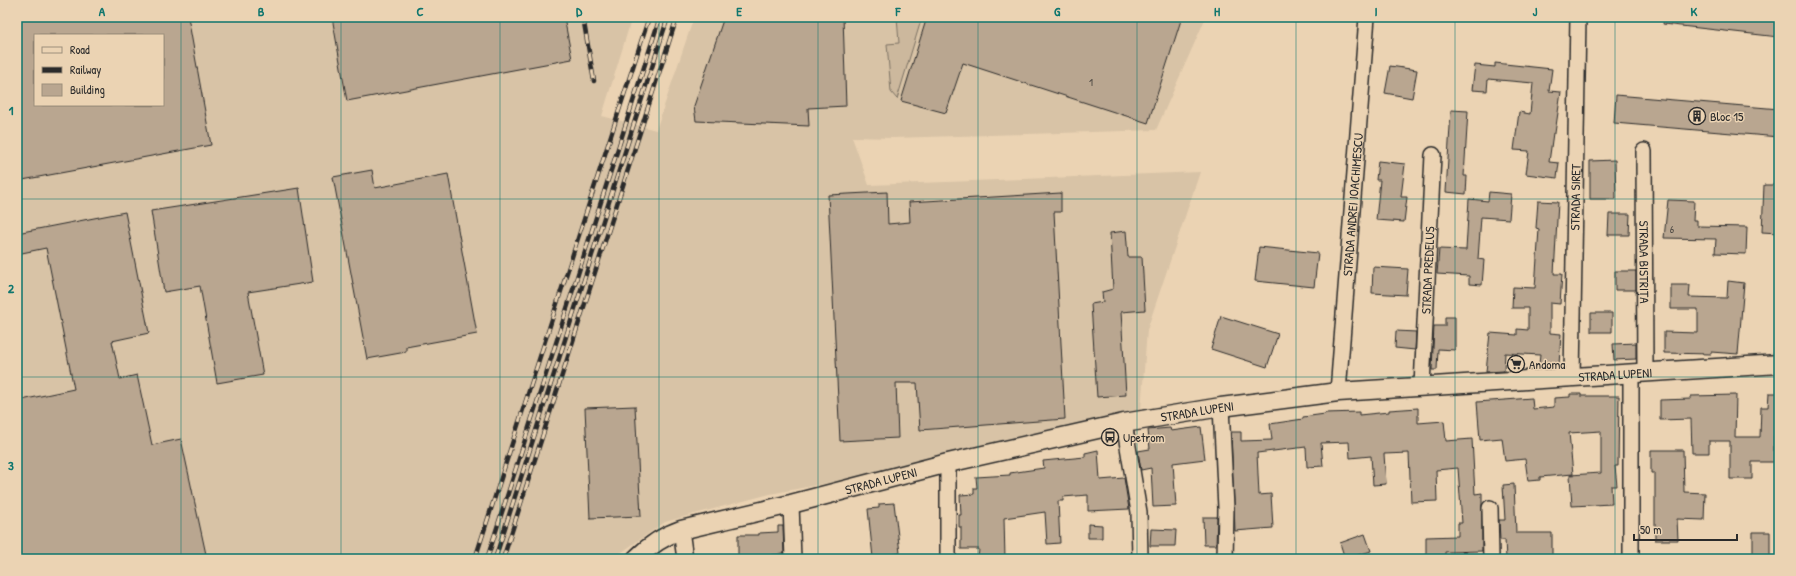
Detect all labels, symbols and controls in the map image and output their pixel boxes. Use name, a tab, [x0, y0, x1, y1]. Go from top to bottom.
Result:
text: A	[99, 2, 106, 20]
text: B	[258, 2, 265, 20]
text: C	[416, 2, 424, 20]
text: D	[576, 2, 583, 20]
text: E	[736, 2, 742, 20]
text: F	[895, 2, 902, 20]
text: G	[1054, 2, 1061, 20]
text: H	[1214, 2, 1220, 20]
text: I	[1374, 2, 1378, 20]
text: J	[1533, 2, 1538, 20]
text: K	[1691, 2, 1698, 20]
legend	[34, 34, 164, 106]
text: Road	[70, 41, 90, 58]
text: Railway	[70, 61, 101, 78]
house number: 1	[1089, 75, 1093, 89]
text: Building	[70, 81, 105, 98]
text: 1	[9, 101, 14, 119]
building icon: Bloc 15	[1687, 106, 1707, 126]
place label: Bloc 15	[1710, 107, 1744, 125]
street label: STRADA ANDREI IOACHIMESCU	[1338, 132, 1367, 277]
street label: STRADA SIRET	[1565, 163, 1585, 230]
street label: STRADA BISTRIȚA	[1635, 220, 1654, 304]
house number: 6	[1670, 222, 1675, 236]
street label: STRADA PREDELUȘ	[1416, 226, 1439, 314]
text: 2	[8, 279, 15, 297]
supermarket icon: Andoma	[1506, 354, 1526, 374]
place label: Andoma	[1529, 355, 1565, 373]
street label: STRADA LUPENI	[1578, 363, 1653, 386]
street label: STRADA LUPENI	[1159, 396, 1235, 426]
bus stop icon: Upetrom	[1100, 427, 1120, 447]
place label: Upetrom	[1123, 428, 1165, 446]
text: 3	[8, 456, 14, 474]
street label: STRADA LUPENI	[843, 462, 919, 499]
scale bar	[1634, 516, 1737, 542]
text: 50 m	[1640, 521, 1661, 538]

